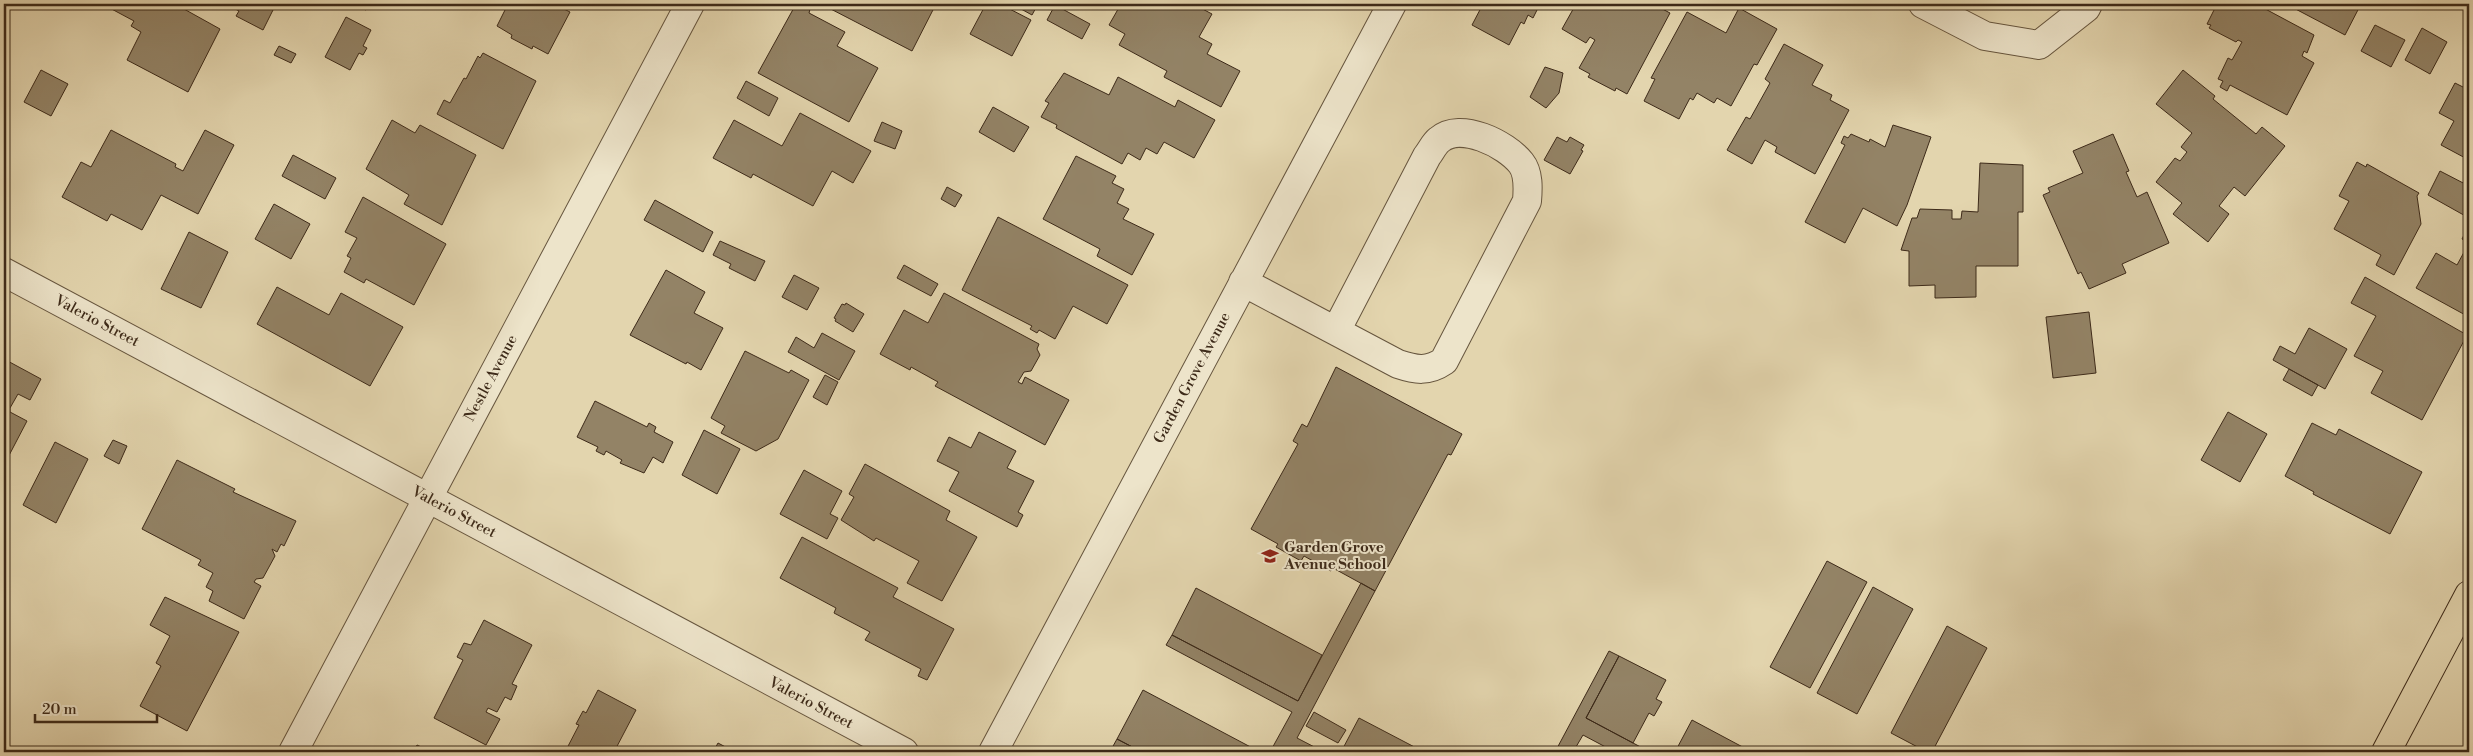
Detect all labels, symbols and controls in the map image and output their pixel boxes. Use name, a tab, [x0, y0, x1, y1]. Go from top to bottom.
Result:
street label: Valerio Street	[51, 290, 143, 352]
street label: Garden Grove Avenue	[1149, 309, 1235, 447]
street label: Nestle Avenue	[460, 331, 522, 425]
street label: Valerio Street	[408, 481, 500, 543]
place label: Garden Grove Avenue School	[1283, 538, 1386, 574]
school or university icon: Garden Grove Avenue School	[1260, 546, 1280, 566]
street label: Valerio Street	[765, 672, 857, 734]
scale bar	[35, 691, 158, 723]
text: 20 m	[42, 700, 77, 719]

